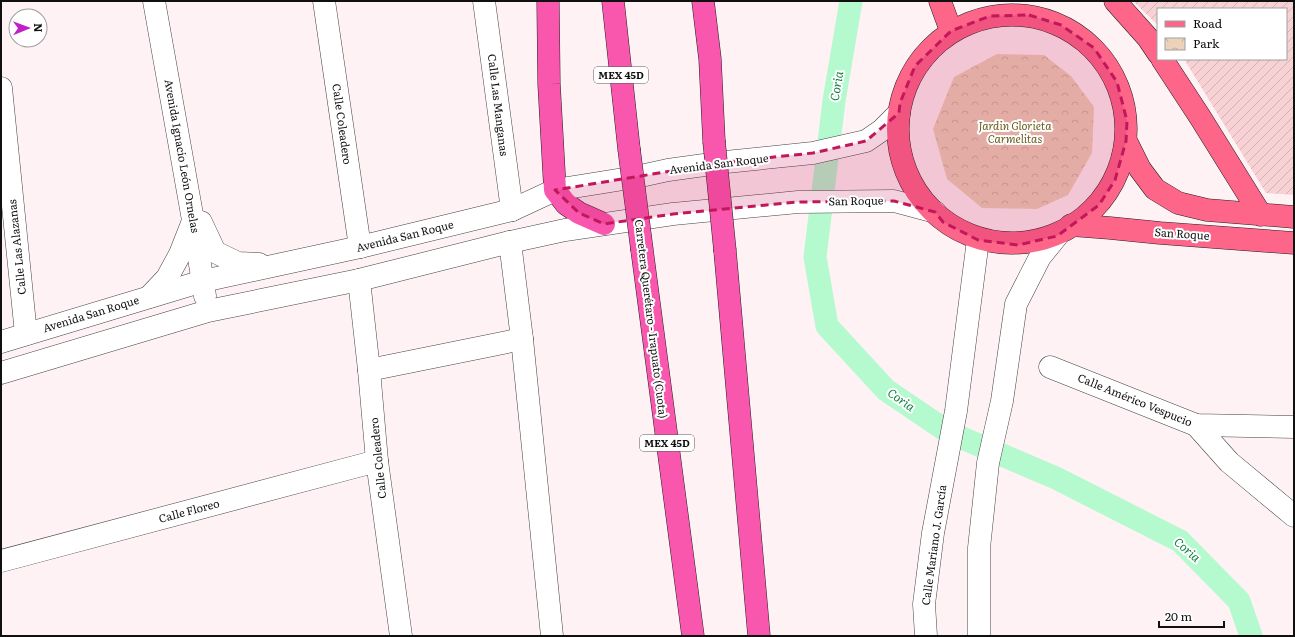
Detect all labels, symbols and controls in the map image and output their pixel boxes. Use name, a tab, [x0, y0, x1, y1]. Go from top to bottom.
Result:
north arrow	[8, 8, 48, 48]
legend	[1157, 8, 1287, 60]
text: Road	[1193, 14, 1223, 32]
text: N	[31, 23, 47, 33]
text: Park	[1193, 34, 1220, 52]
street label: Calle Las Manganas	[485, 53, 513, 157]
road number: MEX 45D	[594, 67, 648, 83]
water label: Coria	[825, 70, 847, 102]
street label: Avenida Ignacio León Ornelas	[162, 78, 204, 234]
street label: Calle Coleadero	[329, 82, 357, 165]
park label: Jardin Glorieta Carmelitas	[979, 117, 1052, 146]
street label: Avenida San Roque	[668, 149, 770, 177]
street label: San Roque	[828, 192, 884, 208]
street label: Calle Las Alazanas	[3, 199, 29, 295]
street label: Avenida San Roque	[354, 215, 455, 255]
street label: Carretera Querétaro - Irapuato (Cuota)	[632, 218, 672, 419]
street label: San Roque	[1154, 223, 1210, 243]
street label: Avenida San Roque	[41, 291, 141, 335]
street label: Calle Américo Vespucio	[1076, 369, 1195, 429]
water label: Coria	[884, 383, 919, 415]
street label: Calle Coleadero	[365, 417, 389, 499]
road number: MEX 45D	[640, 435, 694, 451]
street label: Calle Mariano J. García	[917, 484, 949, 606]
street label: Calle Floreo	[157, 494, 221, 526]
water label: Coria	[1170, 533, 1205, 566]
scale bar	[1159, 603, 1224, 629]
text: 20 m	[1165, 607, 1192, 625]

